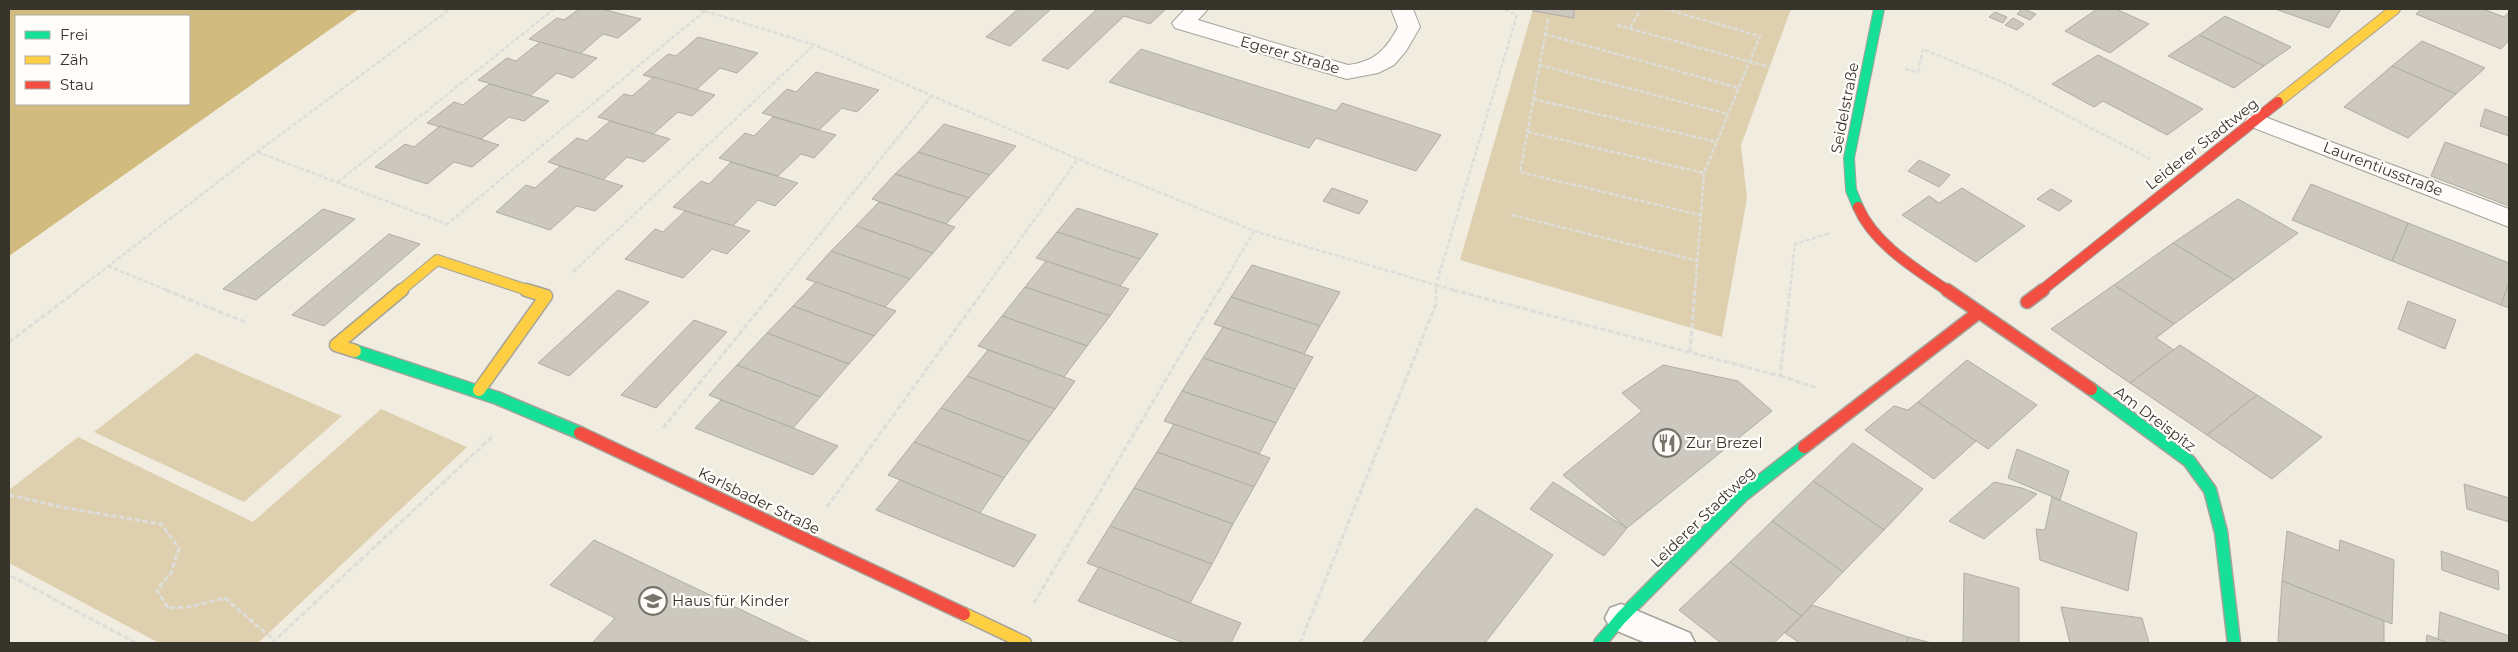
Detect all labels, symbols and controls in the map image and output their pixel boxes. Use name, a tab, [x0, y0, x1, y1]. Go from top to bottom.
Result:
legend	[15, 15, 190, 105]
text: Frei	[60, 25, 88, 44]
street label: Egerer Straße	[1238, 31, 1342, 78]
text: Zäh	[60, 50, 89, 69]
street label: Seidelstraße	[1826, 61, 1863, 155]
text: Stau	[60, 75, 94, 94]
street label: Leiderer Stadtweg	[2141, 94, 2262, 194]
street label: Laurentiusstraße	[2320, 137, 2446, 200]
street label: Am Dreispitz	[2111, 382, 2200, 456]
restaurant icon: Zur Brezel	[1652, 428, 1682, 458]
place label: Zur Brezel	[1686, 433, 1762, 452]
street label: Leiderer Stadtweg	[1646, 462, 1759, 571]
street label: Karlsbader Straße	[695, 463, 823, 538]
school or university icon: Haus für Kinder	[638, 586, 668, 616]
place label: Haus für Kinder	[672, 591, 790, 610]

